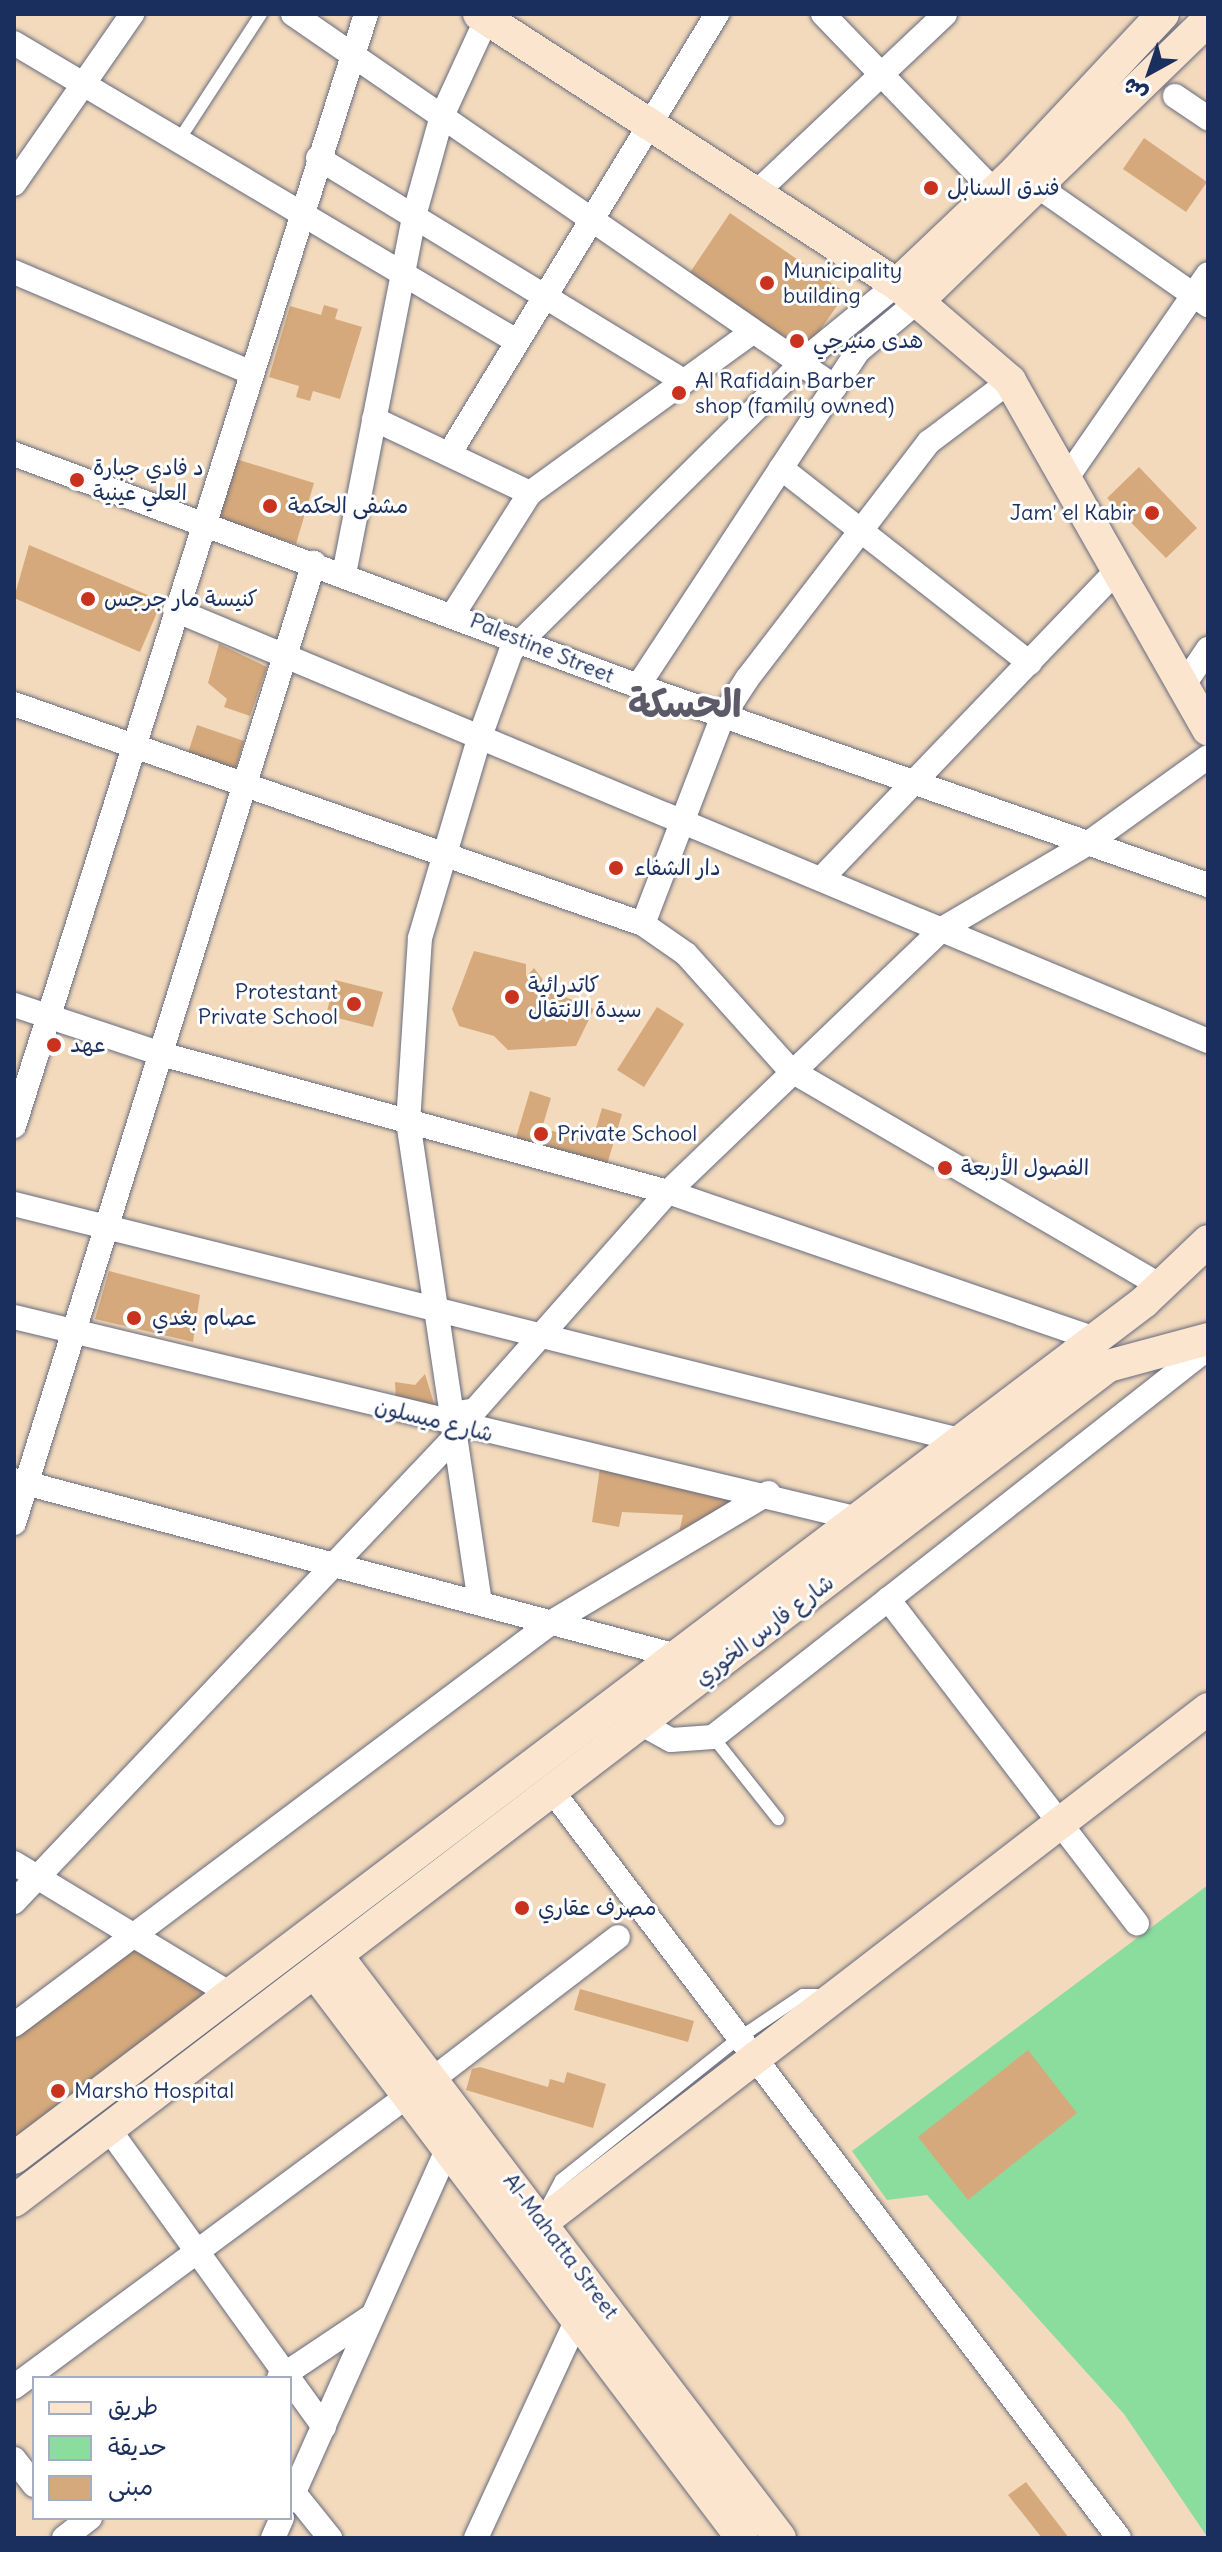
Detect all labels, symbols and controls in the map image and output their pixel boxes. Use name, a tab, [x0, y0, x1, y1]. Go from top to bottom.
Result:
north arrow	[1110, 32, 1190, 112]
text: ش	[1116, 72, 1153, 109]
place label: فندق السنابل	[947, 175, 1060, 201]
marker: فندق السنابل	[922, 179, 940, 197]
place label: Municipality building	[783, 257, 902, 308]
marker: Municipality building	[758, 274, 776, 292]
place label: هدى منيرجي	[813, 328, 923, 354]
marker: هدى منيرجي	[788, 332, 806, 350]
place label: Al Rafidain Barber shop (family owned)	[695, 367, 894, 418]
marker: Al Rafidain Barber shop (family owned)	[670, 384, 688, 402]
place label: د فادي جبارة العلي عينية	[93, 454, 204, 506]
marker: د فادي جبارة العلي عينية	[68, 471, 86, 489]
place label: مشفى الحكمة	[288, 493, 408, 519]
marker: مشفى الحكمة	[259, 495, 281, 517]
place label: Jam' el Kabir	[1010, 500, 1136, 526]
marker: Jam' el Kabir	[1143, 504, 1161, 522]
place label: كنيسة مار جرجس	[104, 586, 258, 612]
marker: كنيسة مار جرجس	[79, 590, 97, 608]
street label: Palestine Street	[466, 607, 618, 689]
district label: الحسكة	[628, 681, 742, 727]
place label: دار الشفاء	[634, 855, 721, 881]
marker: دار الشفاء	[605, 857, 627, 879]
place label: كاتدرائية سيدة الانتقال	[528, 971, 642, 1022]
place label: Protestant Private School	[198, 978, 338, 1030]
marker: كاتدرائية سيدة الانتقال	[503, 988, 521, 1006]
marker: Protestant Private School	[345, 995, 363, 1013]
place label: عهد	[70, 1032, 106, 1058]
marker: عهد	[45, 1036, 63, 1054]
place label: Private School	[557, 1121, 697, 1147]
marker: Private School	[532, 1125, 550, 1143]
place label: الفصول الأربعة	[961, 1155, 1089, 1181]
marker: الفصول الأربعة	[936, 1159, 954, 1177]
place label: عصام بغدي	[152, 1305, 258, 1331]
marker: عصام بغدي	[123, 1307, 145, 1329]
street label: شارع ميسلون	[372, 1393, 496, 1447]
street label: شارع فارس الخوري	[689, 1569, 839, 1691]
place label: مصرف عقاري	[538, 1895, 657, 1921]
marker: مصرف عقاري	[513, 1899, 531, 1917]
place label: Marsho Hospital	[74, 2078, 234, 2104]
marker: Marsho Hospital	[49, 2082, 67, 2100]
street label: Al-Mahatta Street	[498, 2168, 624, 2324]
legend	[32, 2376, 292, 2520]
text: طريق	[108, 2391, 158, 2421]
text: حديقة	[108, 2431, 167, 2461]
text: مبنى	[108, 2471, 153, 2501]

